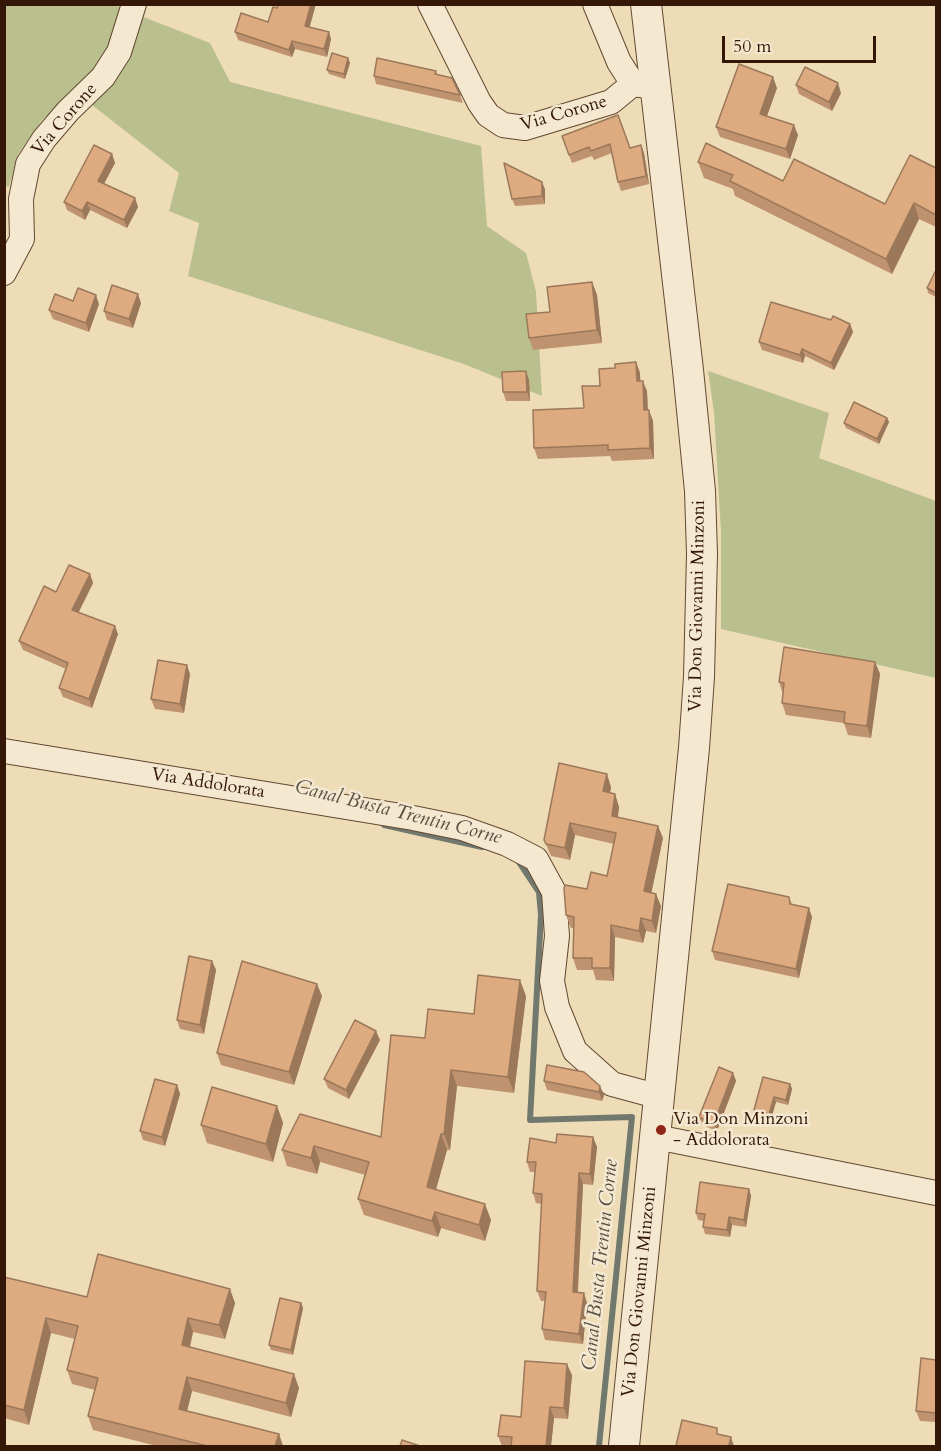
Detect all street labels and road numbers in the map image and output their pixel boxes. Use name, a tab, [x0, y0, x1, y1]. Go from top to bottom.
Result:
street label: Via Corone	[28, 79, 102, 161]
street label: Via Corone	[518, 91, 610, 137]
street label: Via Don Giovanni Minzoni	[685, 500, 711, 712]
street label: Via Addolorata	[150, 764, 266, 804]
street label: Via Don Giovanni Minzoni	[618, 1185, 662, 1399]

